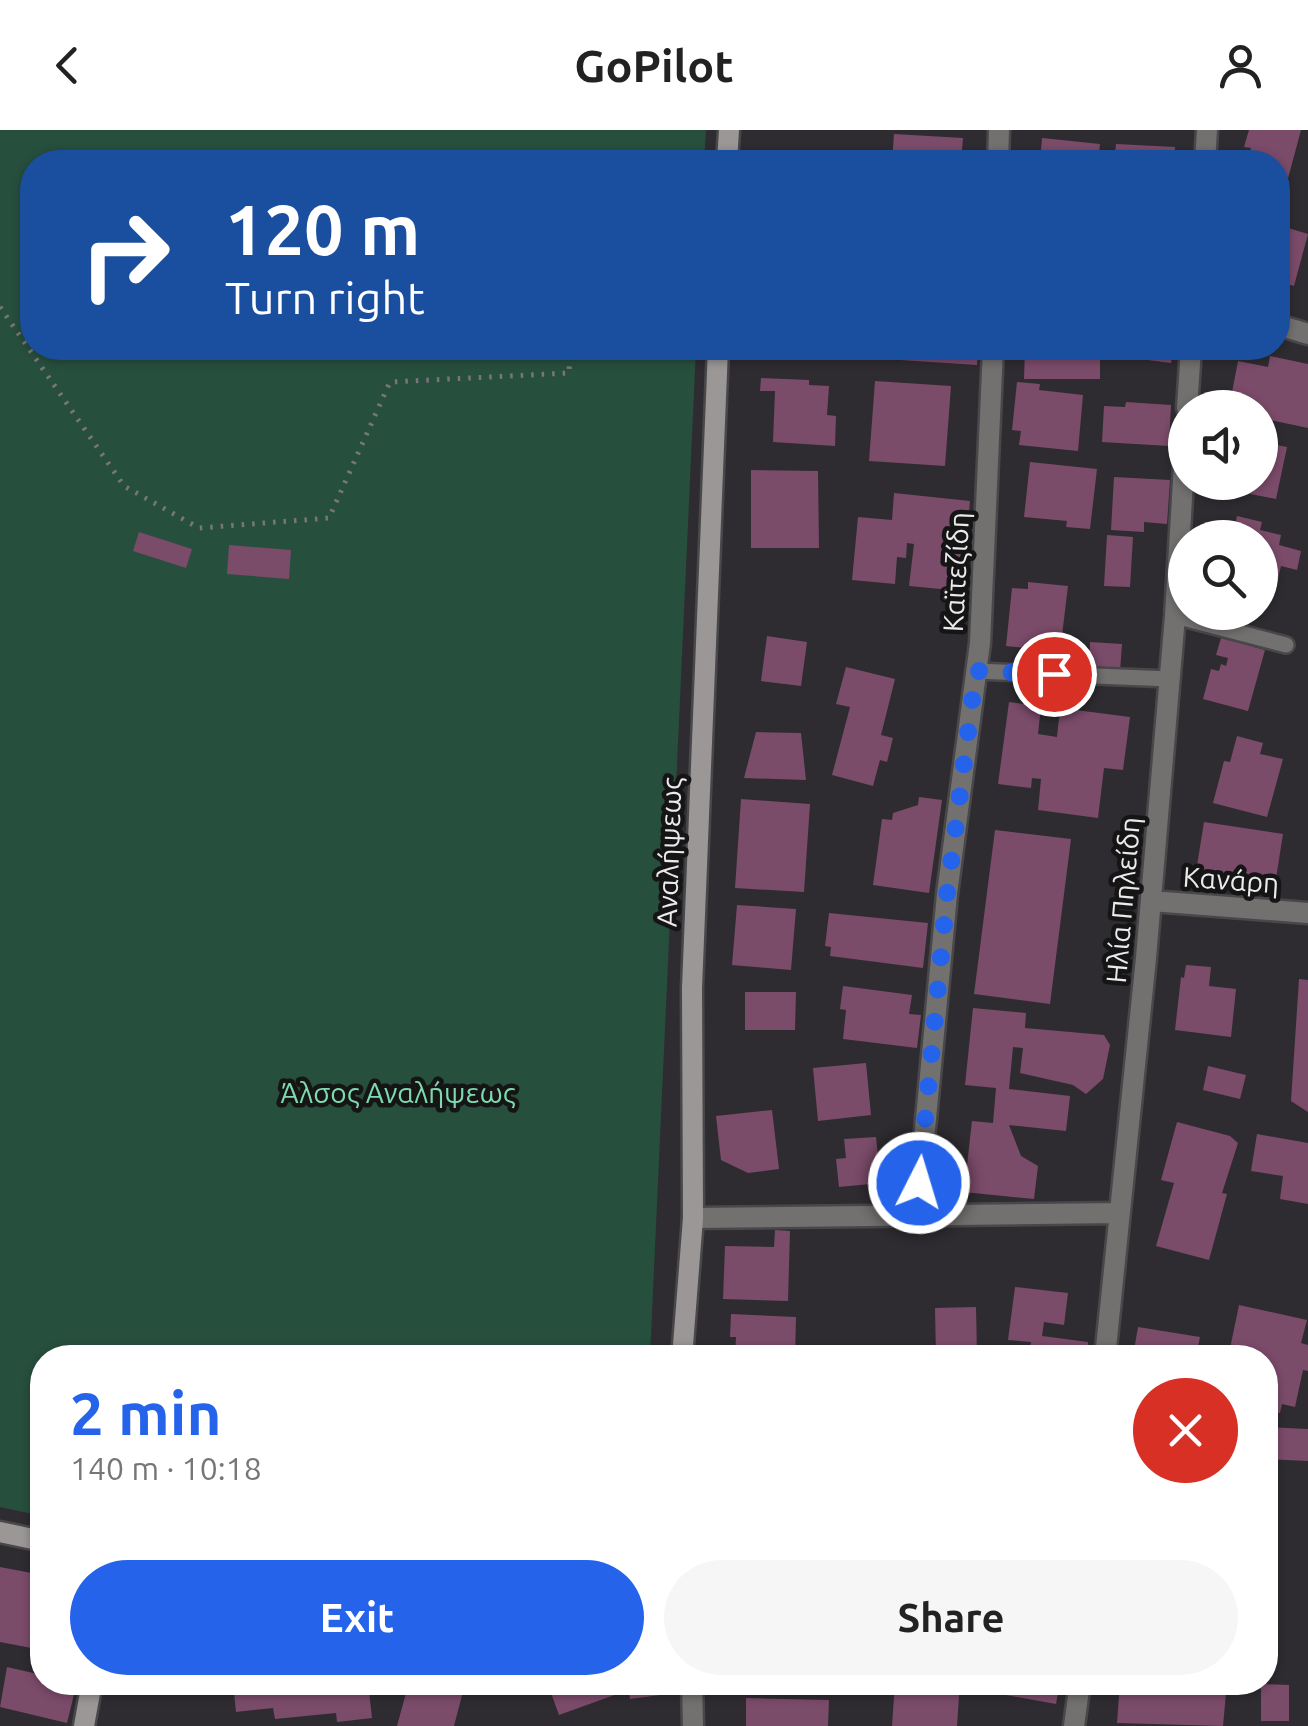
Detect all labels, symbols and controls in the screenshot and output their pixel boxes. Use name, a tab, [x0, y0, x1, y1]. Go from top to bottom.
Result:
icon: back	[40, 38, 95, 93]
icon: person	[1213, 38, 1268, 93]
text: GoPilot	[574, 40, 734, 91]
icon: right	[60, 190, 190, 320]
text: 120 m	[225, 190, 420, 268]
text: Turn right	[225, 272, 425, 323]
map controls	[1168, 390, 1278, 630]
button: sound	[1168, 390, 1278, 500]
street label: Καϊτεζίδη	[937, 511, 975, 633]
button: search	[1168, 520, 1278, 630]
pin	[1012, 632, 1097, 717]
icon: arrive	[1027, 647, 1082, 702]
street label: Αναλήψεως	[650, 776, 688, 927]
street label: Ηλία Πηλείδη	[1100, 816, 1145, 984]
street label: Κανάρη	[1182, 861, 1280, 898]
park label: Άλσος Αναλήψεως	[280, 1077, 516, 1109]
position arrow	[867, 1131, 971, 1235]
button: close	[1133, 1378, 1238, 1483]
text: 2 min	[70, 1379, 222, 1446]
text: 140 m · 10:18	[70, 1450, 262, 1486]
button: Exit	[70, 1560, 644, 1675]
button: Share	[664, 1560, 1238, 1675]

